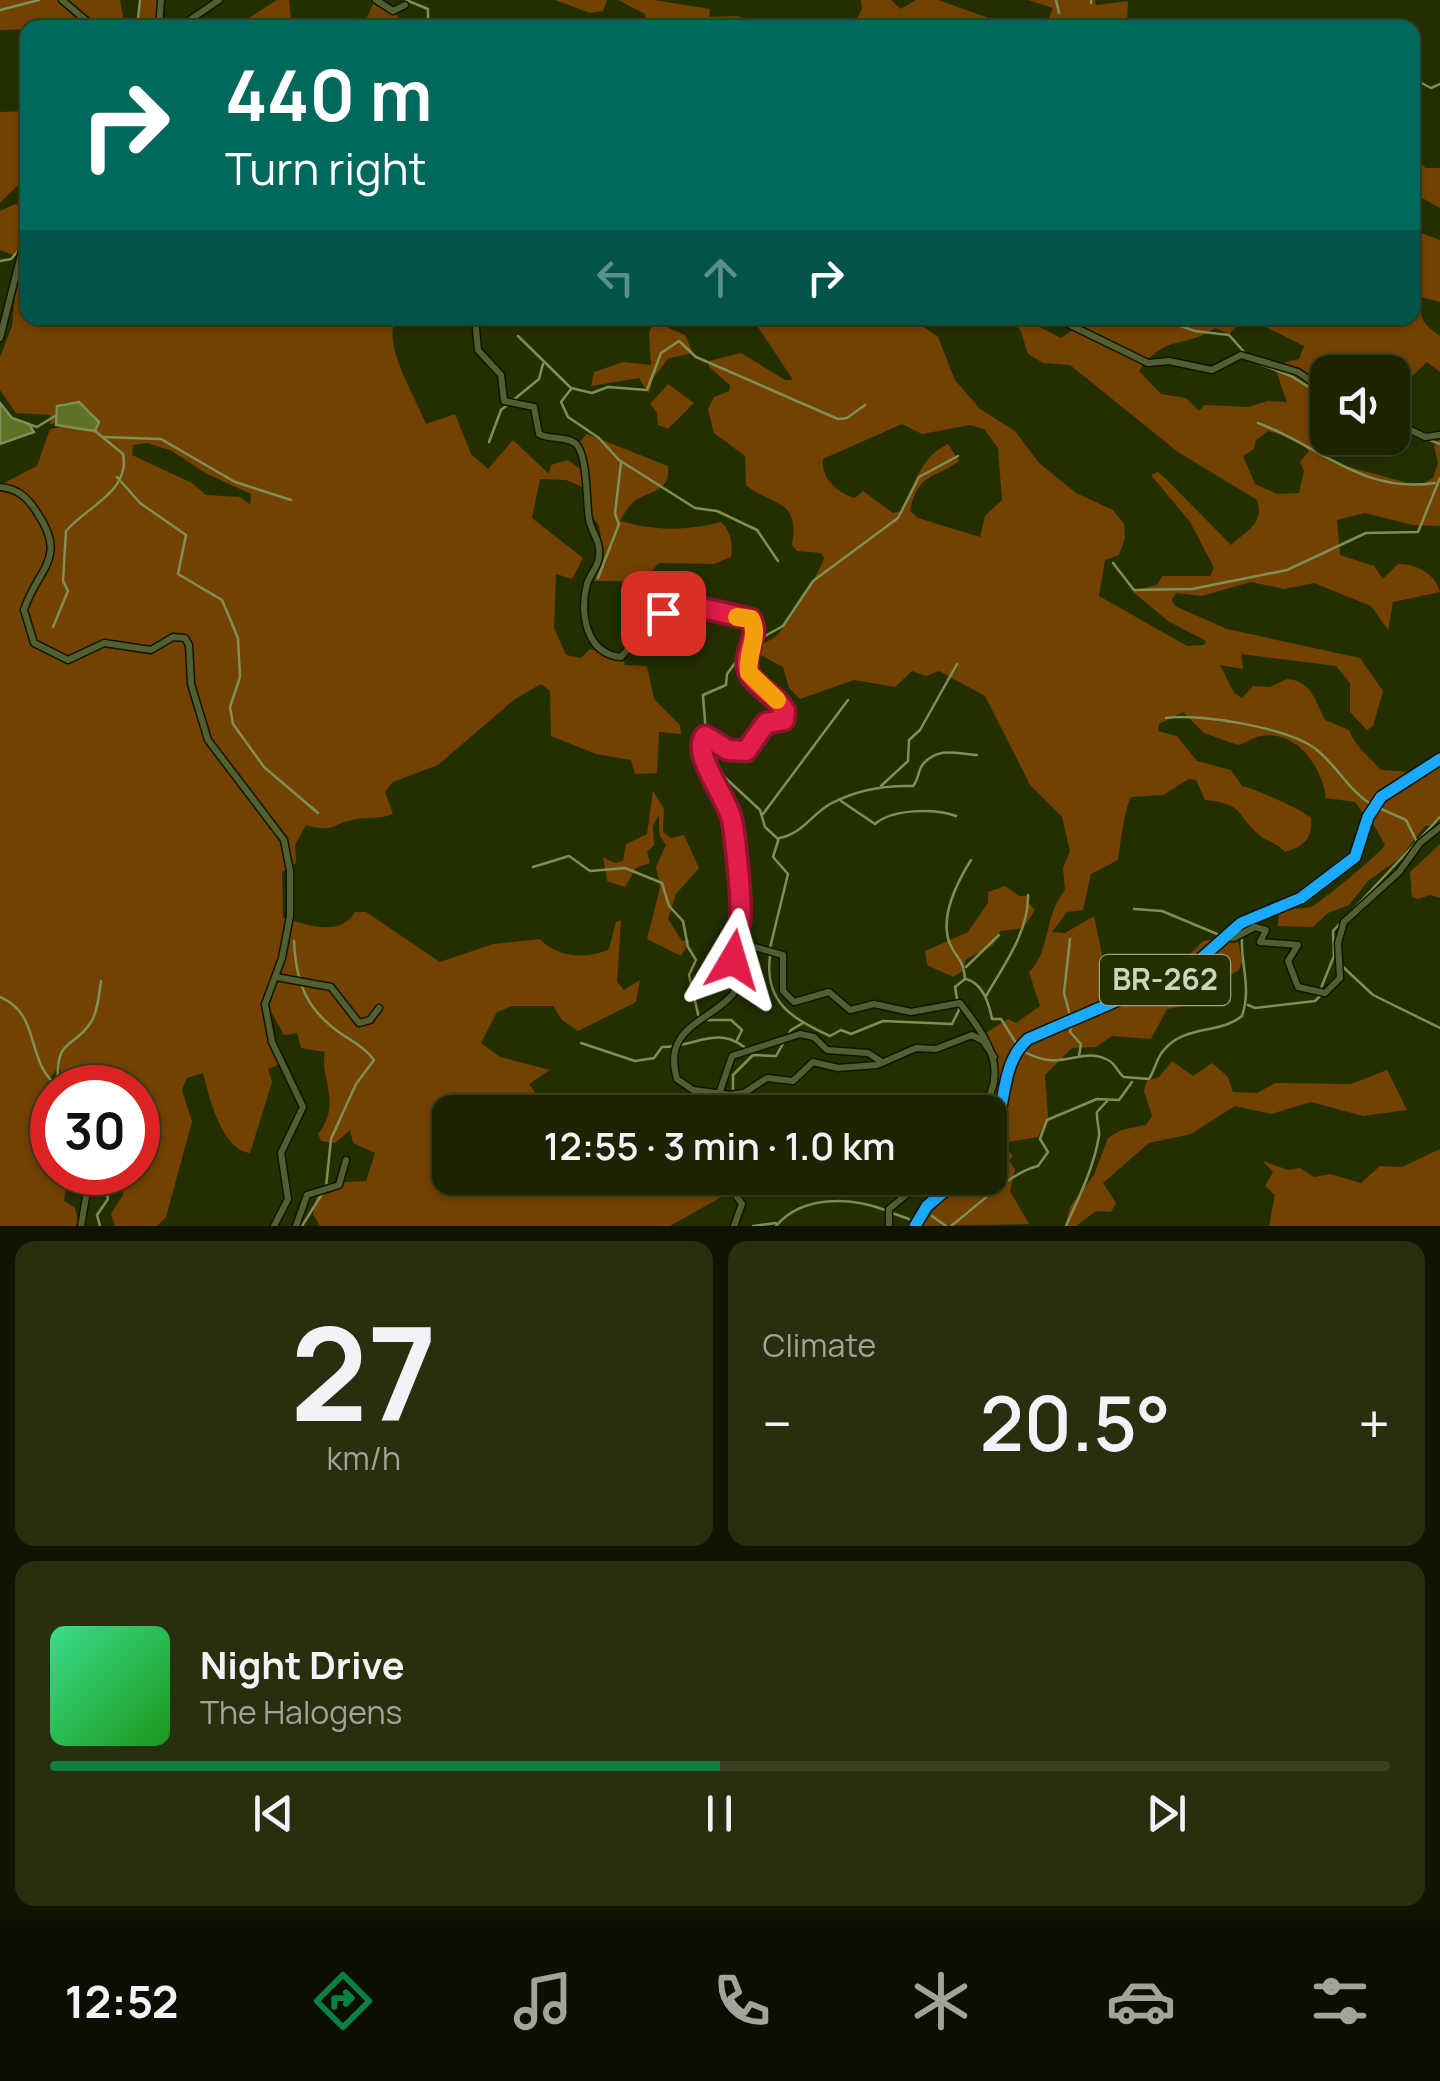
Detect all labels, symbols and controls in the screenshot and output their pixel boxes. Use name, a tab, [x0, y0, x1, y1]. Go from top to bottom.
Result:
text: 440 m	[225, 46, 432, 142]
icon: right	[60, 60, 190, 190]
text: Turn right	[225, 137, 426, 199]
icon: left	[588, 250, 643, 305]
icon: ahead	[693, 250, 748, 305]
icon: right	[798, 250, 853, 305]
map controls	[1310, 355, 1410, 455]
button: sound	[1310, 355, 1410, 455]
pin	[621, 571, 706, 656]
icon: arrive	[636, 586, 691, 641]
position arrow	[681, 908, 785, 1012]
road number: BR-262	[1100, 955, 1230, 1005]
speed limit sign: 30	[30, 1065, 160, 1195]
text: 12:55 · 3 min · 1.0 km	[544, 1119, 895, 1171]
text: 27	[290, 1282, 437, 1460]
text: Climate	[763, 1323, 876, 1367]
text: 20.5°	[980, 1371, 1171, 1474]
text: −	[763, 1385, 792, 1461]
text: +	[1358, 1385, 1390, 1461]
text: km/h	[327, 1436, 401, 1480]
text: Night Drive	[200, 1638, 405, 1690]
text: The Halogens	[200, 1690, 402, 1734]
icon: previous	[246, 1786, 301, 1841]
icon: pause	[692, 1786, 747, 1841]
icon: next	[1139, 1786, 1194, 1841]
icon: directions	[308, 1966, 378, 2036]
icon: music	[508, 1966, 578, 2036]
icon: phone	[707, 1966, 777, 2036]
icon: climate	[906, 1966, 976, 2036]
icon: car	[1106, 1966, 1176, 2036]
icon: filters	[1305, 1966, 1375, 2036]
text: 12:52	[65, 1970, 179, 2032]

